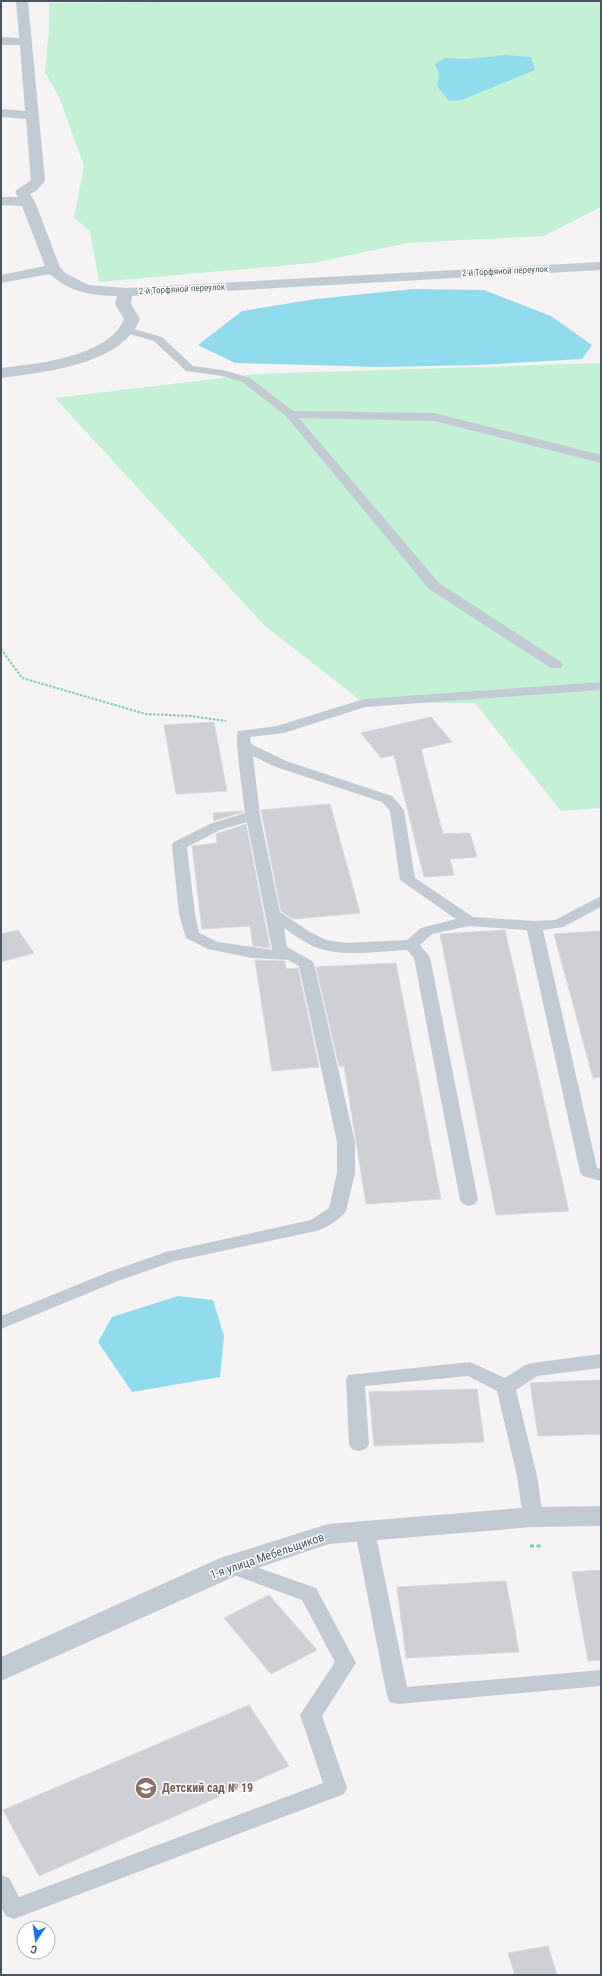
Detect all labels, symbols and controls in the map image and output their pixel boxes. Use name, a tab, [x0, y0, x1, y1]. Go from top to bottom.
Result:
street label: 2-й Торфяной переулок	[462, 264, 549, 278]
street label: 2-й Торфяной переулок	[139, 282, 226, 296]
street label: 1-я улица Мебельщиков	[208, 1530, 326, 1582]
school or university icon: Детский сад № 19	[133, 1775, 159, 1801]
place label: Детский сад № 19	[162, 1781, 253, 1795]
north arrow	[16, 1920, 56, 1960]
text: С	[29, 1942, 38, 1956]

